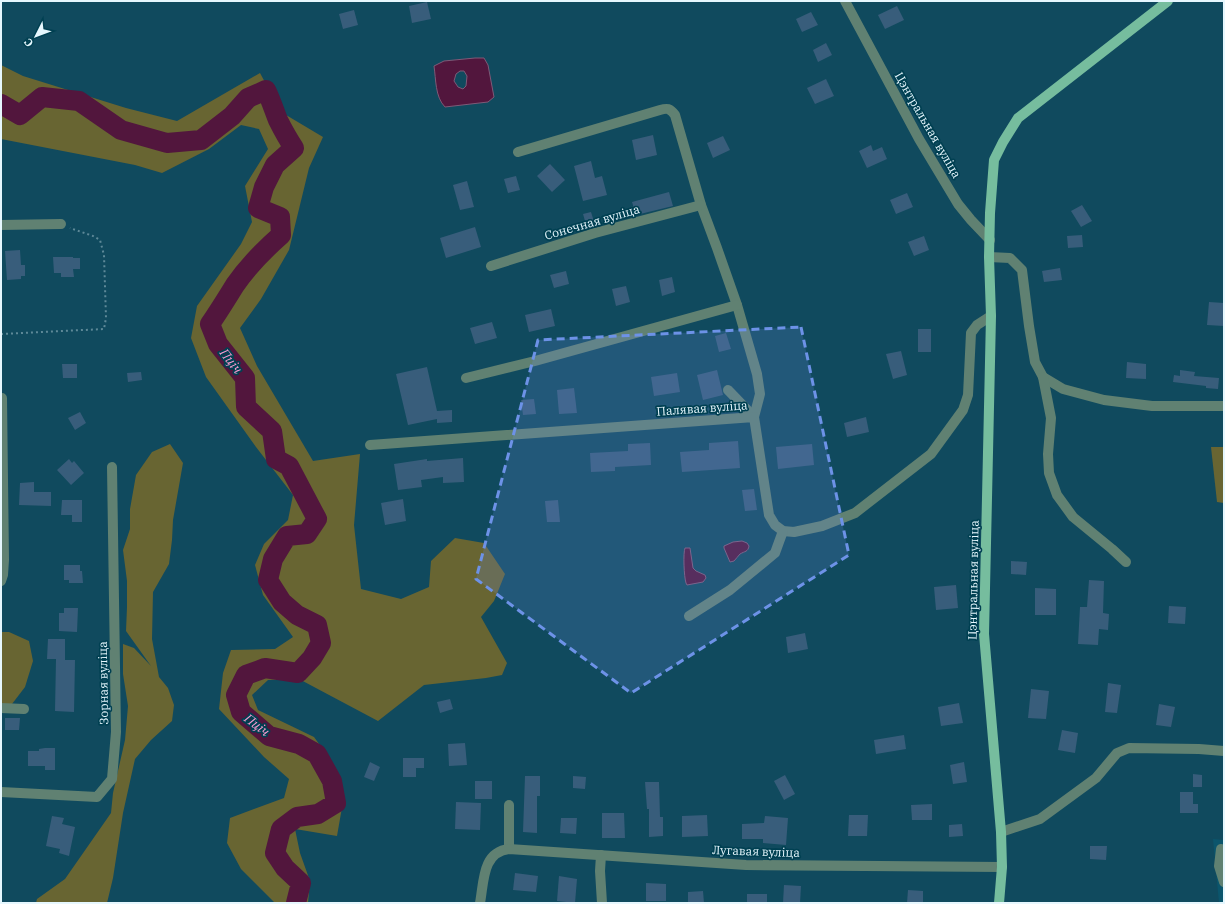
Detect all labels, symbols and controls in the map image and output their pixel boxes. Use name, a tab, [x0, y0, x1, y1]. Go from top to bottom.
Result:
north arrow	[16, 16, 56, 56]
text: С	[21, 35, 36, 50]
street label: Цэнтральная вуліца	[892, 69, 965, 181]
street label: Сонечная вуліца	[543, 201, 642, 243]
water label: Пціч	[215, 344, 246, 377]
street label: Палявая вуліца	[656, 397, 749, 419]
street label: Цэнтральная вуліца	[964, 519, 982, 640]
street label: Зорная вуліца	[95, 641, 111, 725]
water label: Пціч	[240, 709, 273, 740]
street label: Лугавая вуліца	[712, 842, 801, 860]

